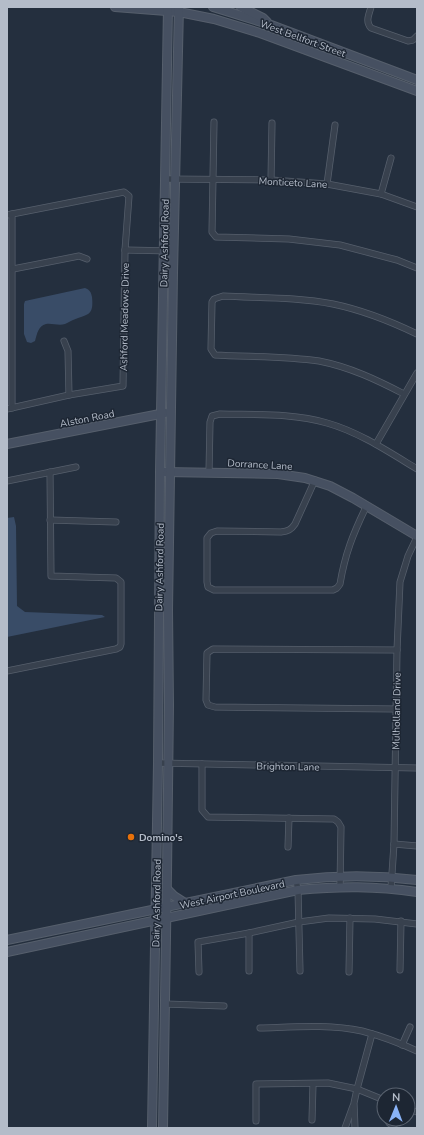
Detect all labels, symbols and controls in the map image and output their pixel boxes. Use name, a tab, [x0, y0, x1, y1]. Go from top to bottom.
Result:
street label: West Bellfort Street	[258, 17, 348, 61]
street label: Monticeto Lane	[258, 174, 328, 192]
street label: Dairy Ashford Road	[157, 199, 173, 287]
street label: Ashford Meadows Drive	[117, 263, 133, 371]
street label: Alston Road	[59, 407, 116, 431]
street label: Dorrance Lane	[227, 456, 293, 474]
street label: Dairy Ashford Road	[152, 523, 168, 611]
street label: Mulholland Drive	[389, 672, 405, 750]
street label: Brighton Lane	[256, 759, 320, 775]
place label: Domino's	[139, 831, 183, 845]
marker: Domino's	[126, 832, 136, 842]
street label: Dairy Ashford Road	[149, 859, 165, 947]
street label: West Airport Boulevard	[178, 877, 286, 913]
north arrow	[376, 1087, 416, 1127]
text: N	[392, 1090, 400, 1105]

